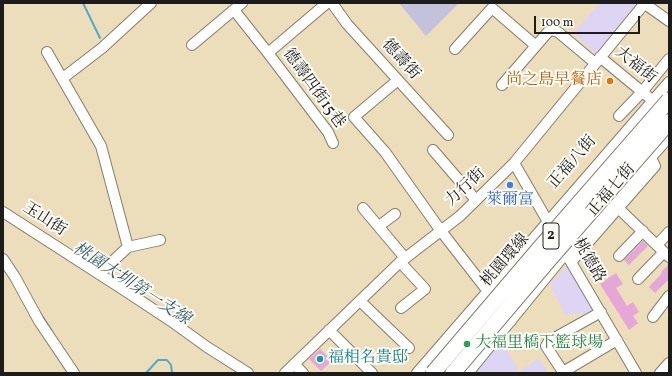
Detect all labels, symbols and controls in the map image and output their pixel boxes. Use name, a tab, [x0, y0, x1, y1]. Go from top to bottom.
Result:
scale bar	[536, 8, 642, 34]
text: 100 m	[541, 15, 573, 31]
street label: 德壽街	[377, 36, 423, 84]
street label: 大福街	[610, 43, 660, 89]
street label: 德壽四街15巷	[278, 45, 348, 133]
place label: 尚之島早餐店	[506, 71, 602, 91]
marker: 尚之島早餐店	[605, 76, 615, 86]
street label: 正福八街	[545, 133, 601, 193]
street label: 正福七街	[584, 161, 640, 221]
street label: 力行街	[442, 165, 490, 211]
marker: 萊爾富	[505, 180, 515, 190]
place label: 萊爾富	[486, 191, 534, 211]
street label: 玉山街	[19, 199, 69, 241]
road number: 2	[543, 223, 559, 249]
street label: 桃園環線	[478, 231, 534, 291]
street label: 桃德路	[568, 235, 608, 287]
water label: 桃園大圳第一支線	[68, 239, 194, 331]
place label: 大福里橋下籃球場	[475, 334, 603, 354]
marker: 大福里橋下籃球場	[462, 339, 472, 349]
place label: 福相名貴邸	[328, 349, 408, 369]
marker: 福相名貴邸	[315, 354, 325, 364]

